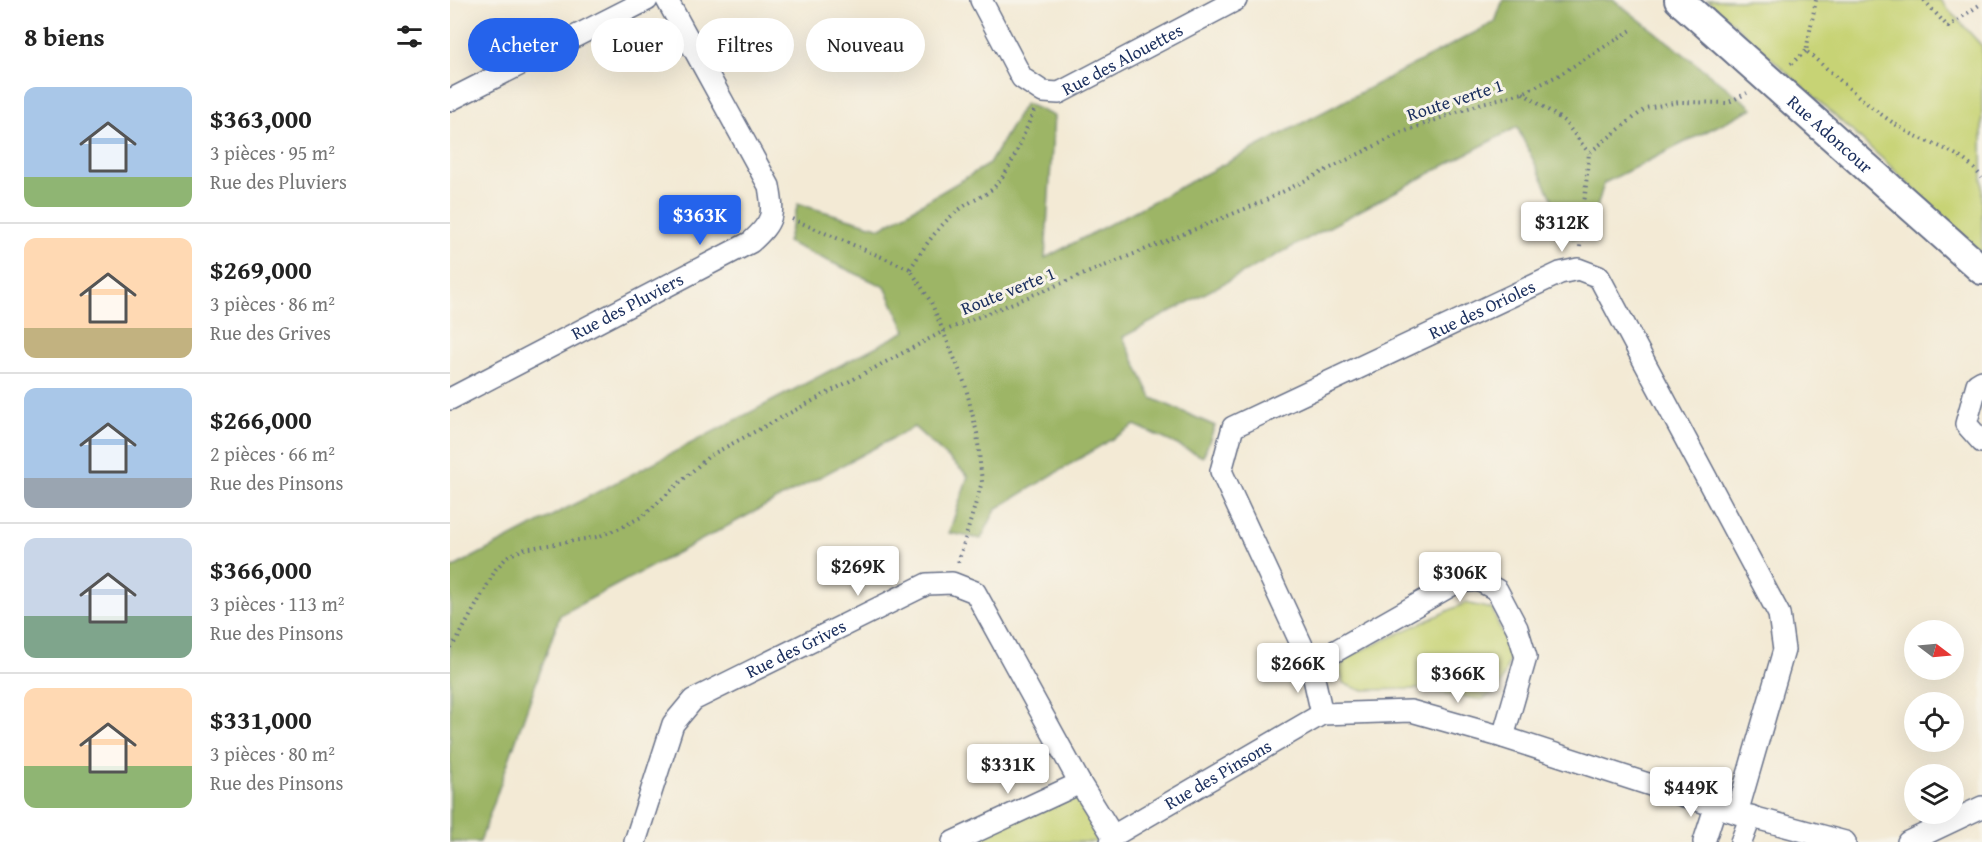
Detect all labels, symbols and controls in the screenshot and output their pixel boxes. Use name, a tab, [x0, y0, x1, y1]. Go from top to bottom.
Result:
street label: Rue des Alouettes	[1057, 16, 1188, 102]
text: 8 biens	[24, 17, 105, 56]
chip: Acheter	[468, 18, 579, 72]
chip: Louer	[591, 18, 684, 72]
chip: Filtres	[696, 18, 794, 72]
chip: Nouveau	[806, 18, 925, 72]
icon: filters	[393, 20, 426, 53]
street label: Route verte 1	[1403, 71, 1507, 128]
street label: Rue Adoncour	[1781, 88, 1879, 180]
text: $363,000	[210, 99, 312, 138]
icon: home	[72, 111, 144, 183]
text: 3 pièces · 95 m²	[210, 138, 335, 167]
text: Rue des Pluviers	[210, 167, 347, 196]
pin: $363K	[658, 195, 742, 246]
text: $363K	[673, 200, 727, 229]
pin: $312K	[1520, 202, 1604, 253]
text: $312K	[1535, 207, 1589, 236]
text: $269,000	[210, 250, 312, 289]
street label: Route verte 1	[956, 259, 1059, 322]
icon: home	[72, 262, 144, 334]
street label: Rue des Pluviers	[566, 266, 688, 347]
street label: Rue des Orioles	[1424, 273, 1540, 346]
text: 3 pièces · 86 m²	[210, 289, 335, 318]
text: Rue des Grives	[210, 318, 331, 347]
text: $266,000	[210, 400, 312, 439]
icon: home	[72, 412, 144, 484]
text: 2 pièces · 66 m²	[210, 439, 335, 468]
text: Rue des Pinsons	[210, 468, 343, 497]
pin: $269K	[816, 546, 900, 597]
text: $366,000	[210, 550, 312, 589]
text: $269K	[831, 551, 885, 580]
pin: $306K	[1418, 552, 1502, 603]
text: $306K	[1433, 557, 1487, 586]
icon: home	[72, 562, 144, 634]
text: 3 pièces · 113 m²	[210, 589, 345, 618]
street label: Rue des Grives	[741, 612, 850, 685]
text: Rue des Pinsons	[210, 618, 343, 647]
north arrow	[1904, 620, 1964, 680]
map controls	[1904, 620, 1964, 824]
pin: $266K	[1256, 643, 1340, 694]
text: $266K	[1271, 648, 1325, 677]
pin: $366K	[1416, 653, 1500, 704]
text: $366K	[1431, 658, 1485, 687]
button: locate	[1904, 692, 1964, 752]
text: $331,000	[210, 700, 312, 739]
icon: home	[72, 712, 144, 784]
street label: Rue des Pinsons	[1159, 732, 1277, 816]
text: 3 pièces · 80 m²	[210, 739, 335, 768]
pin: $331K	[966, 744, 1050, 795]
text: $331K	[981, 749, 1035, 778]
button: layers	[1904, 764, 1964, 824]
pin: $449K	[1649, 767, 1733, 818]
text: Rue des Pinsons	[210, 768, 343, 797]
text: $449K	[1664, 772, 1718, 801]

